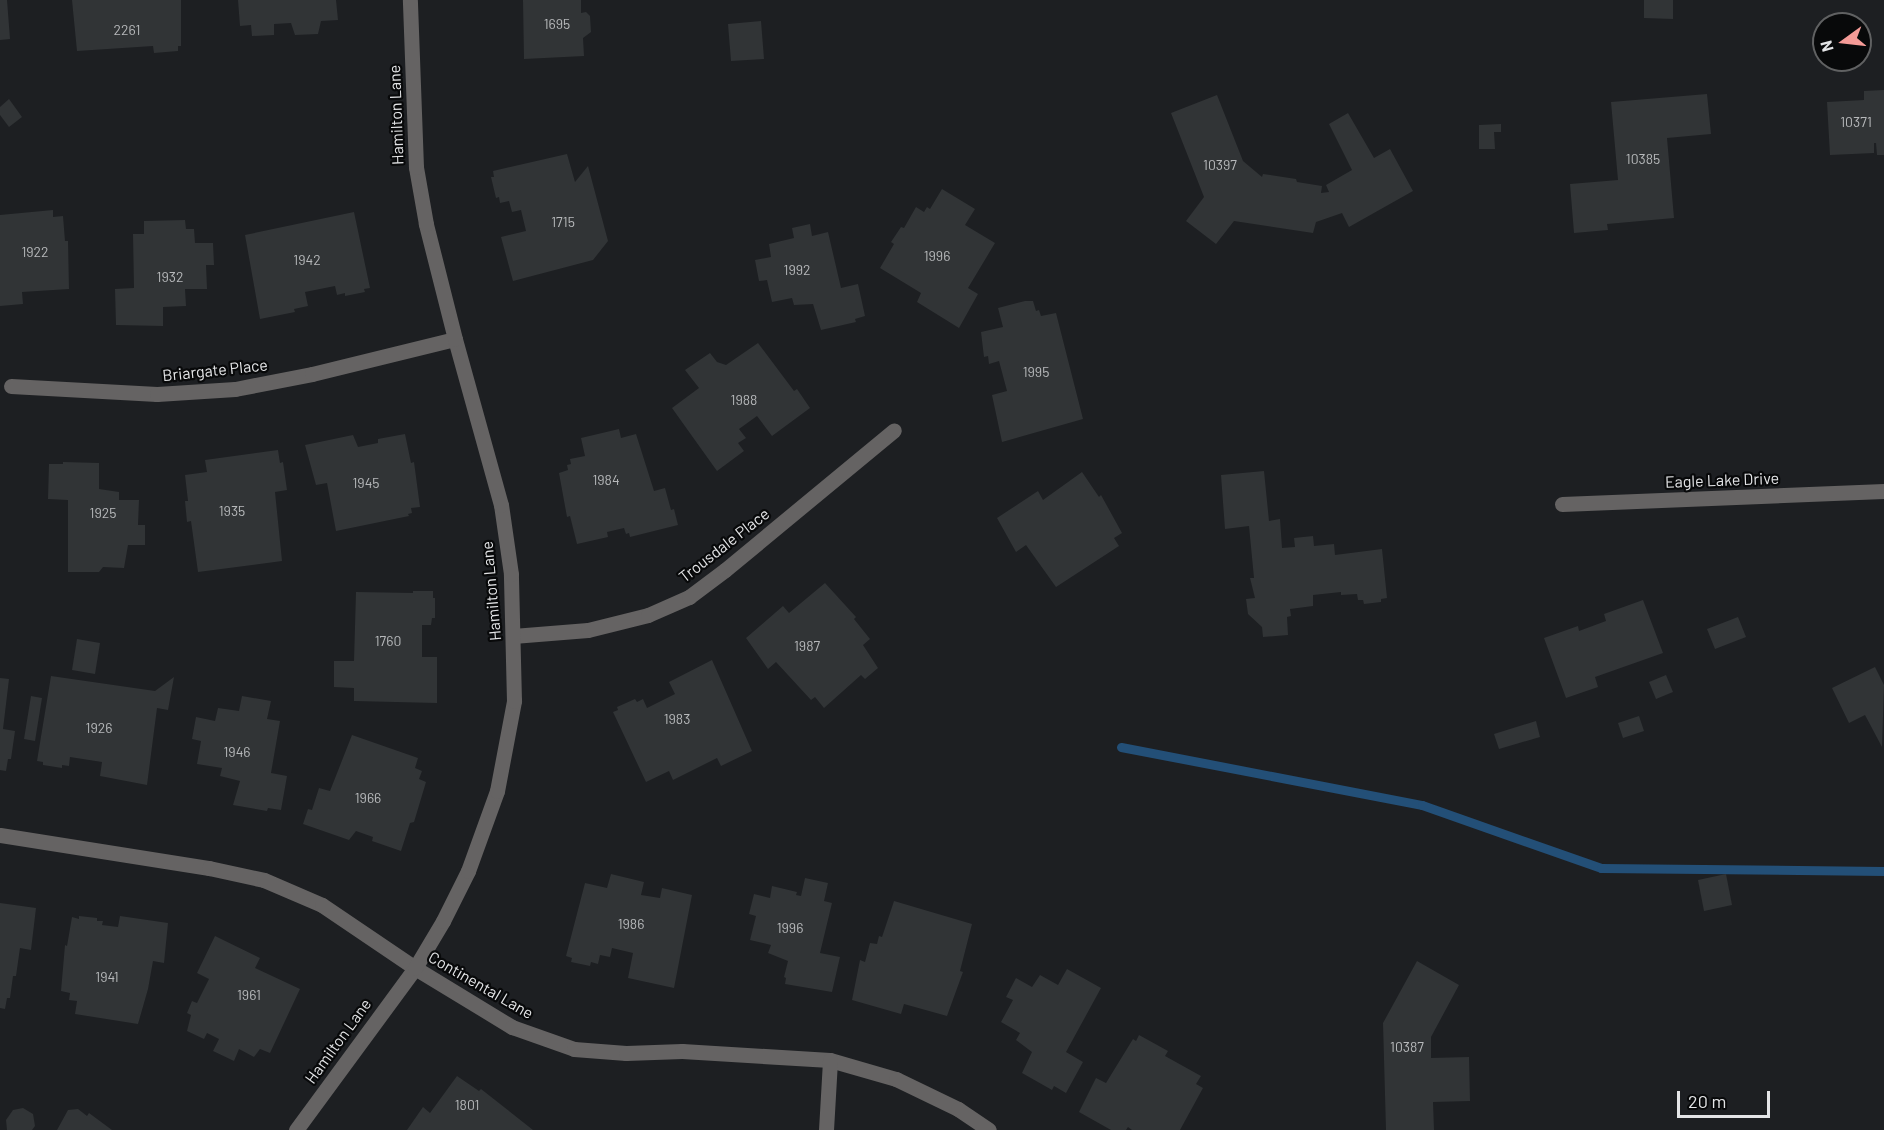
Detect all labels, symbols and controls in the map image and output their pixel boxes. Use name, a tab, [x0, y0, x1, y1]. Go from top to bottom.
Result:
north arrow	[1812, 12, 1872, 72]
house number: 1695	[544, 16, 570, 32]
house number: 2261	[114, 22, 140, 38]
text: N	[1816, 39, 1837, 54]
street label: Hamilton Lane	[385, 65, 407, 165]
house number: 10371	[1840, 114, 1872, 130]
house number: 10385	[1626, 151, 1660, 167]
house number: 10397	[1203, 157, 1237, 173]
house number: 1715	[551, 214, 575, 230]
house number: 1922	[21, 244, 49, 260]
house number: 1996	[924, 248, 950, 264]
house number: 1942	[293, 252, 321, 268]
house number: 1992	[784, 262, 810, 278]
house number: 1932	[157, 269, 183, 285]
street label: Briargate Place	[161, 355, 269, 385]
house number: 1995	[1023, 364, 1049, 380]
house number: 1988	[731, 392, 757, 408]
street label: Eagle Lake Drive	[1665, 468, 1779, 492]
house number: 1984	[592, 472, 620, 488]
house number: 1945	[352, 475, 380, 491]
house number: 1935	[219, 503, 245, 519]
street label: Trousdale Place	[675, 504, 773, 586]
house number: 1925	[90, 505, 116, 521]
street label: Hamilton Lane	[477, 540, 505, 642]
house number: 1760	[375, 633, 401, 649]
house number: 1987	[794, 638, 820, 654]
house number: 1983	[664, 711, 690, 727]
house number: 1926	[86, 720, 112, 736]
house number: 1946	[223, 744, 251, 760]
house number: 1966	[355, 790, 381, 806]
house number: 1986	[618, 916, 644, 932]
house number: 1996	[777, 920, 803, 936]
street label: Continental Lane	[425, 947, 537, 1023]
house number: 1941	[95, 969, 119, 985]
house number: 1961	[237, 987, 261, 1003]
street label: Hamilton Lane	[301, 995, 375, 1087]
house number: 10387	[1390, 1039, 1424, 1055]
scale bar	[1680, 1079, 1773, 1117]
text: 20 m	[1688, 1090, 1726, 1112]
house number: 1801	[455, 1097, 479, 1113]

